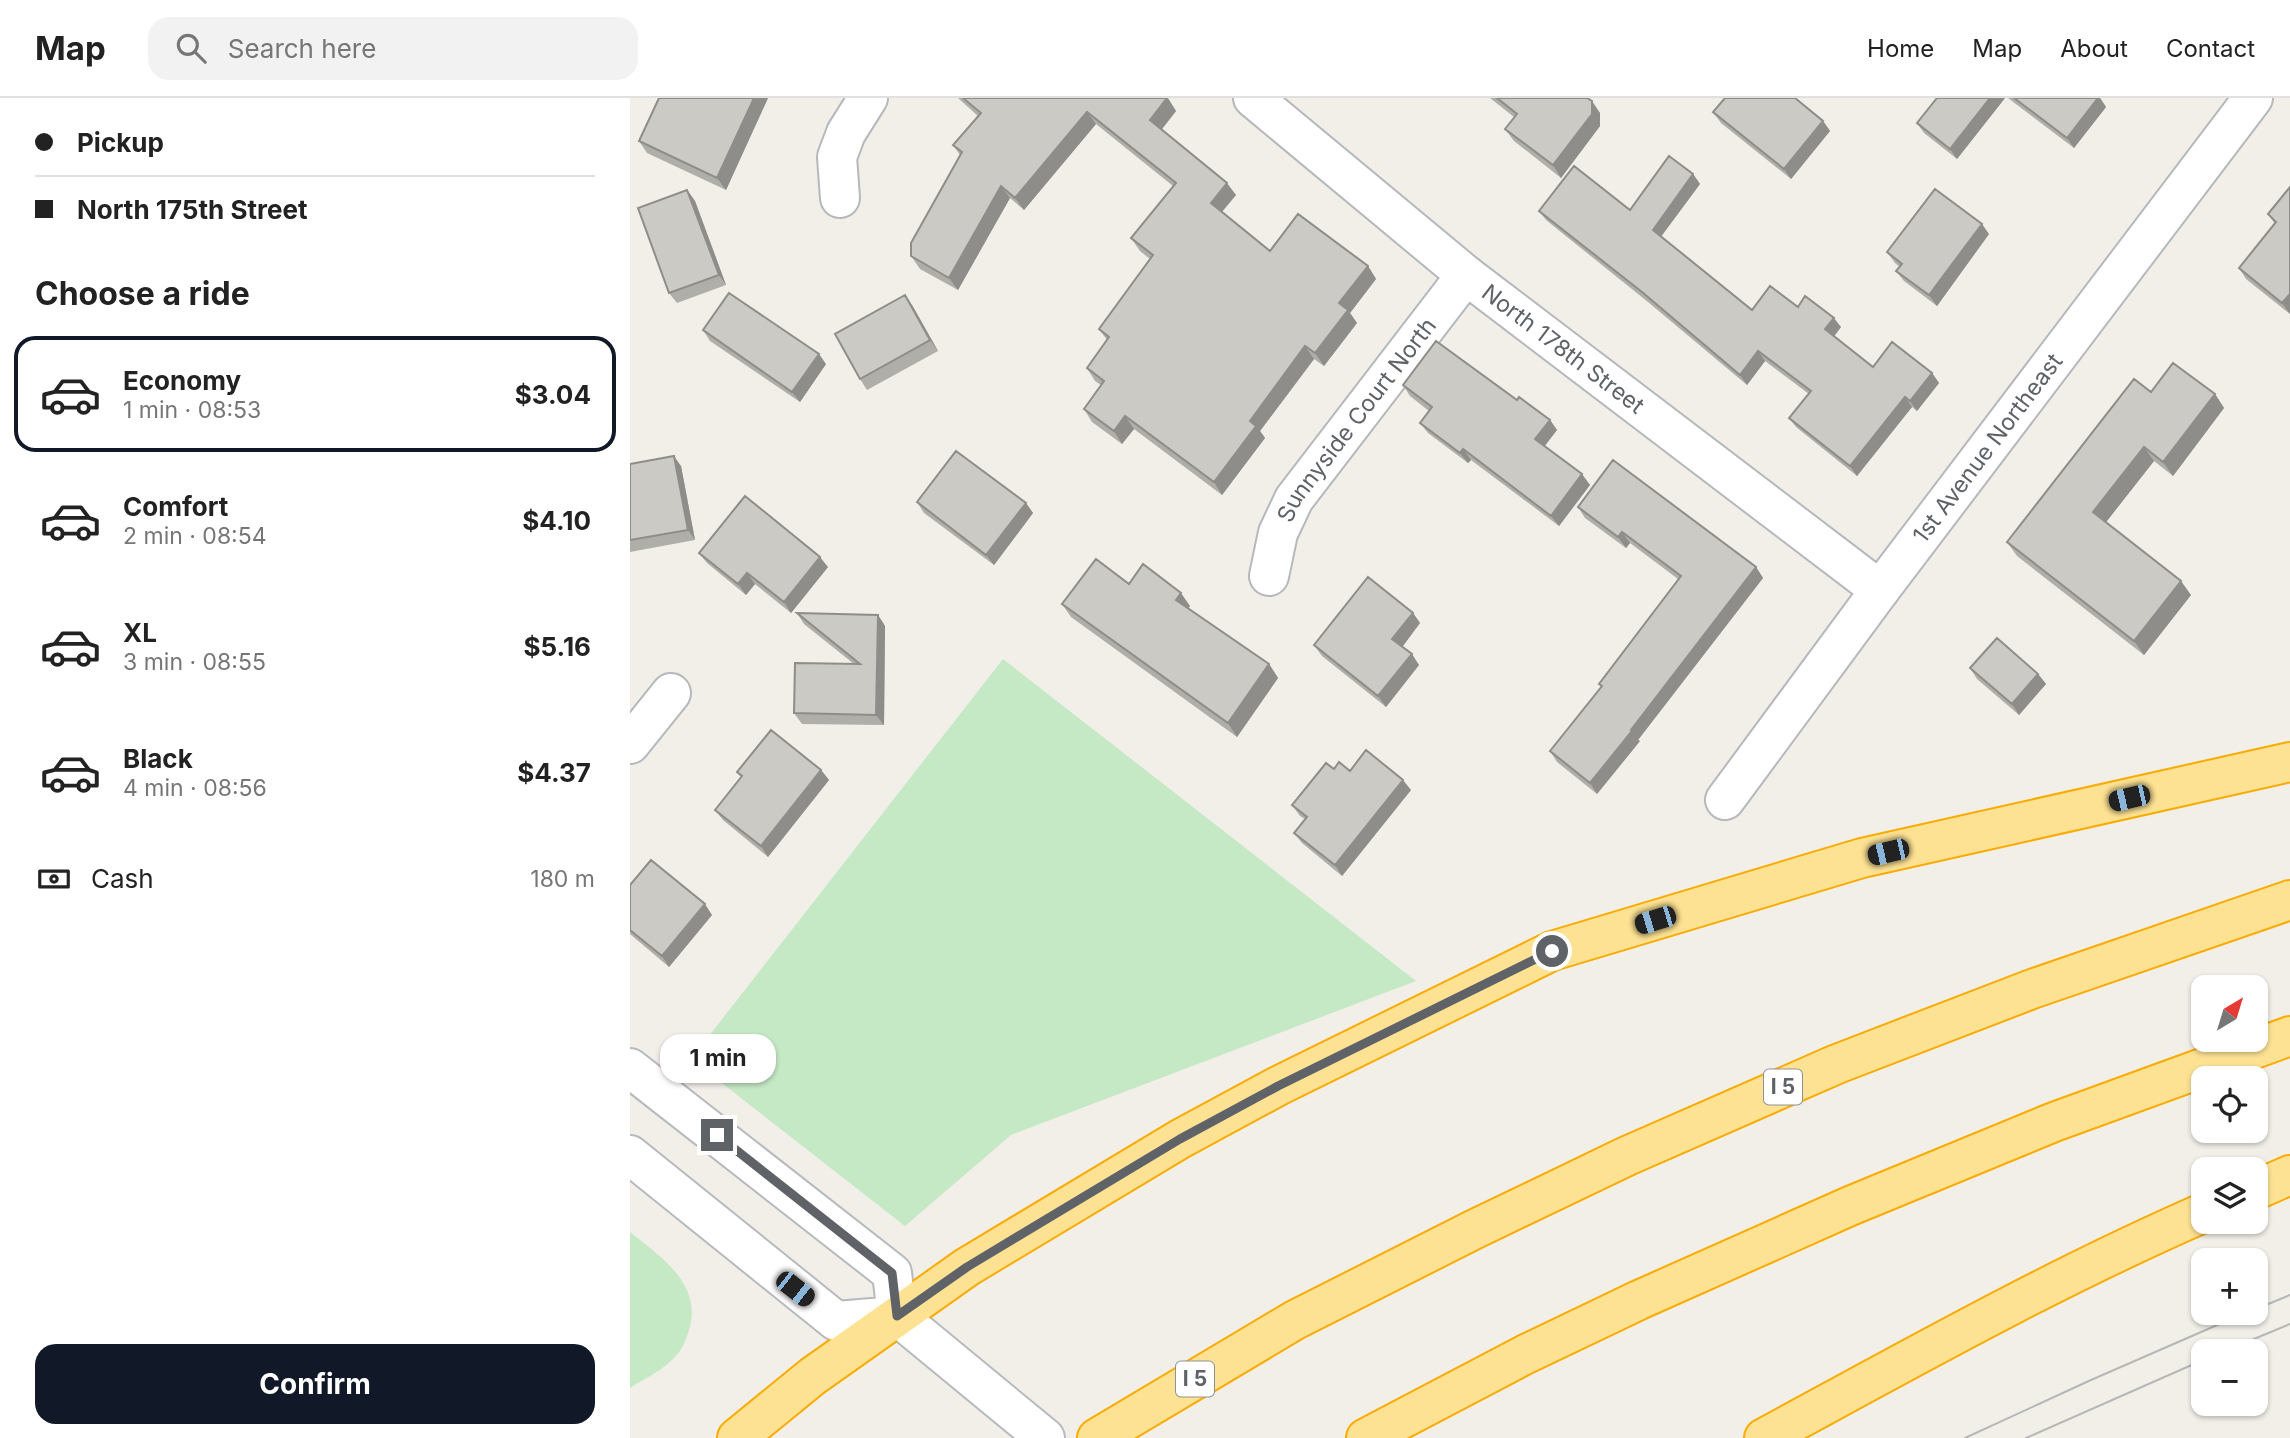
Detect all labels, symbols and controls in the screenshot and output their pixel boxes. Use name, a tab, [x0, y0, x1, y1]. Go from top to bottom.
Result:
search box	[148, 17, 638, 80]
text: Map	[35, 28, 106, 68]
icon: search	[172, 29, 210, 67]
text: Search here	[228, 33, 376, 64]
text: Home	[1867, 34, 1934, 63]
text: Map	[1972, 34, 2022, 63]
text: About	[2060, 34, 2128, 63]
text: Contact	[2166, 34, 2255, 63]
text: Pickup	[77, 127, 164, 158]
text: North 175th Street	[77, 194, 307, 225]
text: Choose a ride	[35, 274, 250, 313]
street label: North 178th Street	[1476, 278, 1650, 420]
street label: Sunnyside Court North	[1271, 312, 1442, 526]
street label: 1st Avenue Northeast	[1907, 348, 2069, 548]
icon: car	[39, 363, 102, 426]
text: Economy	[123, 365, 241, 396]
text: $3.04	[515, 379, 591, 410]
text: 1 min · 08:53	[123, 396, 261, 424]
icon: car	[39, 489, 102, 552]
text: Comfort	[123, 491, 228, 522]
text: $4.10	[522, 505, 591, 536]
text: 2 min · 08:54	[123, 522, 267, 550]
icon: car	[39, 615, 102, 678]
text: XL	[123, 617, 157, 648]
text: $5.16	[524, 631, 591, 662]
text: 3 min · 08:55	[123, 648, 266, 676]
icon: car	[39, 741, 102, 804]
text: Black	[123, 743, 193, 774]
text: $4.37	[517, 757, 591, 788]
text: 4 min · 08:56	[123, 774, 267, 802]
car	[2107, 783, 2152, 813]
car	[1866, 837, 1911, 867]
icon: cash	[35, 860, 73, 898]
text: Cash	[91, 863, 154, 894]
text: 180 m	[530, 865, 595, 893]
car	[1632, 904, 1679, 936]
route start	[1536, 935, 1568, 967]
north arrow	[2191, 975, 2268, 1052]
map controls	[2191, 975, 2268, 1416]
callout: 1 min	[659, 1034, 775, 1082]
text: 1 min	[690, 1044, 746, 1072]
button: locate	[2191, 1066, 2268, 1143]
road number: I 5	[1764, 1070, 1802, 1104]
route end	[701, 1119, 733, 1151]
button: layers	[2191, 1157, 2268, 1234]
button: +	[2191, 1248, 2268, 1325]
car	[772, 1268, 819, 1310]
button: −	[2191, 1339, 2268, 1416]
button: Confirm	[35, 1344, 595, 1424]
road number: I 5	[1176, 1362, 1214, 1396]

